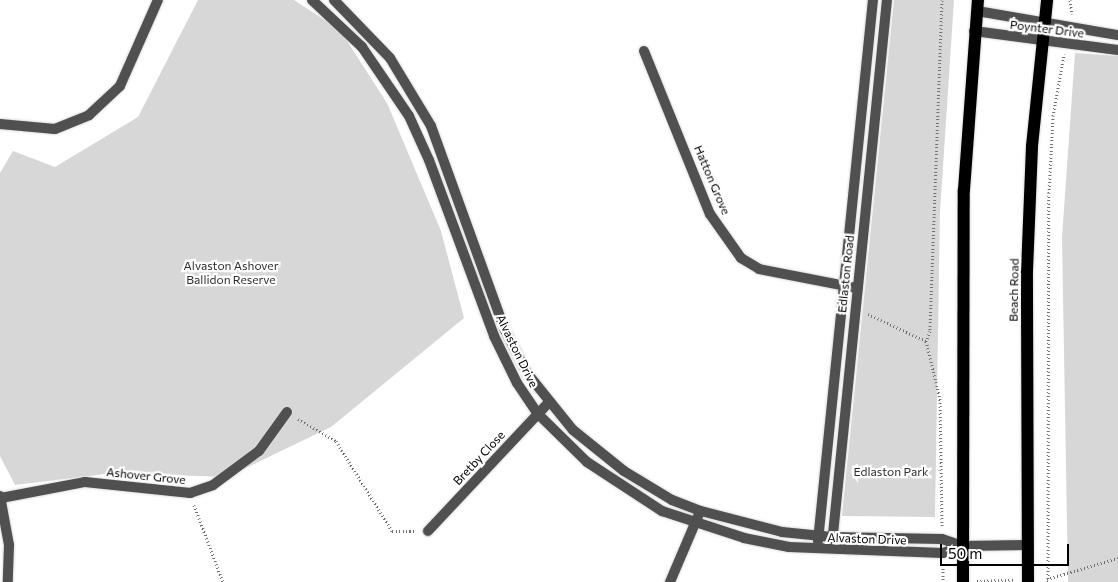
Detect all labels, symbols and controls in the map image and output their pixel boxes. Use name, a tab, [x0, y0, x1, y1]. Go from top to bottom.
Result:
street label: Poynter Drive	[1009, 17, 1085, 41]
street label: Hatton Grove	[691, 143, 733, 217]
street label: Edlaston Road	[835, 234, 857, 314]
street label: Beach Road	[1006, 258, 1022, 322]
park label: Alvaston Ashover Ballidon Reserve	[184, 259, 278, 287]
street label: Alvaston Drive	[493, 312, 541, 390]
street label: Bretby Close	[450, 428, 508, 488]
street label: Ashover Grove	[106, 465, 186, 487]
park label: Edlaston Park	[853, 465, 929, 479]
street label: Alvaston Drive	[827, 530, 907, 548]
scale bar	[943, 534, 1072, 566]
text: 50 m	[948, 544, 982, 562]

